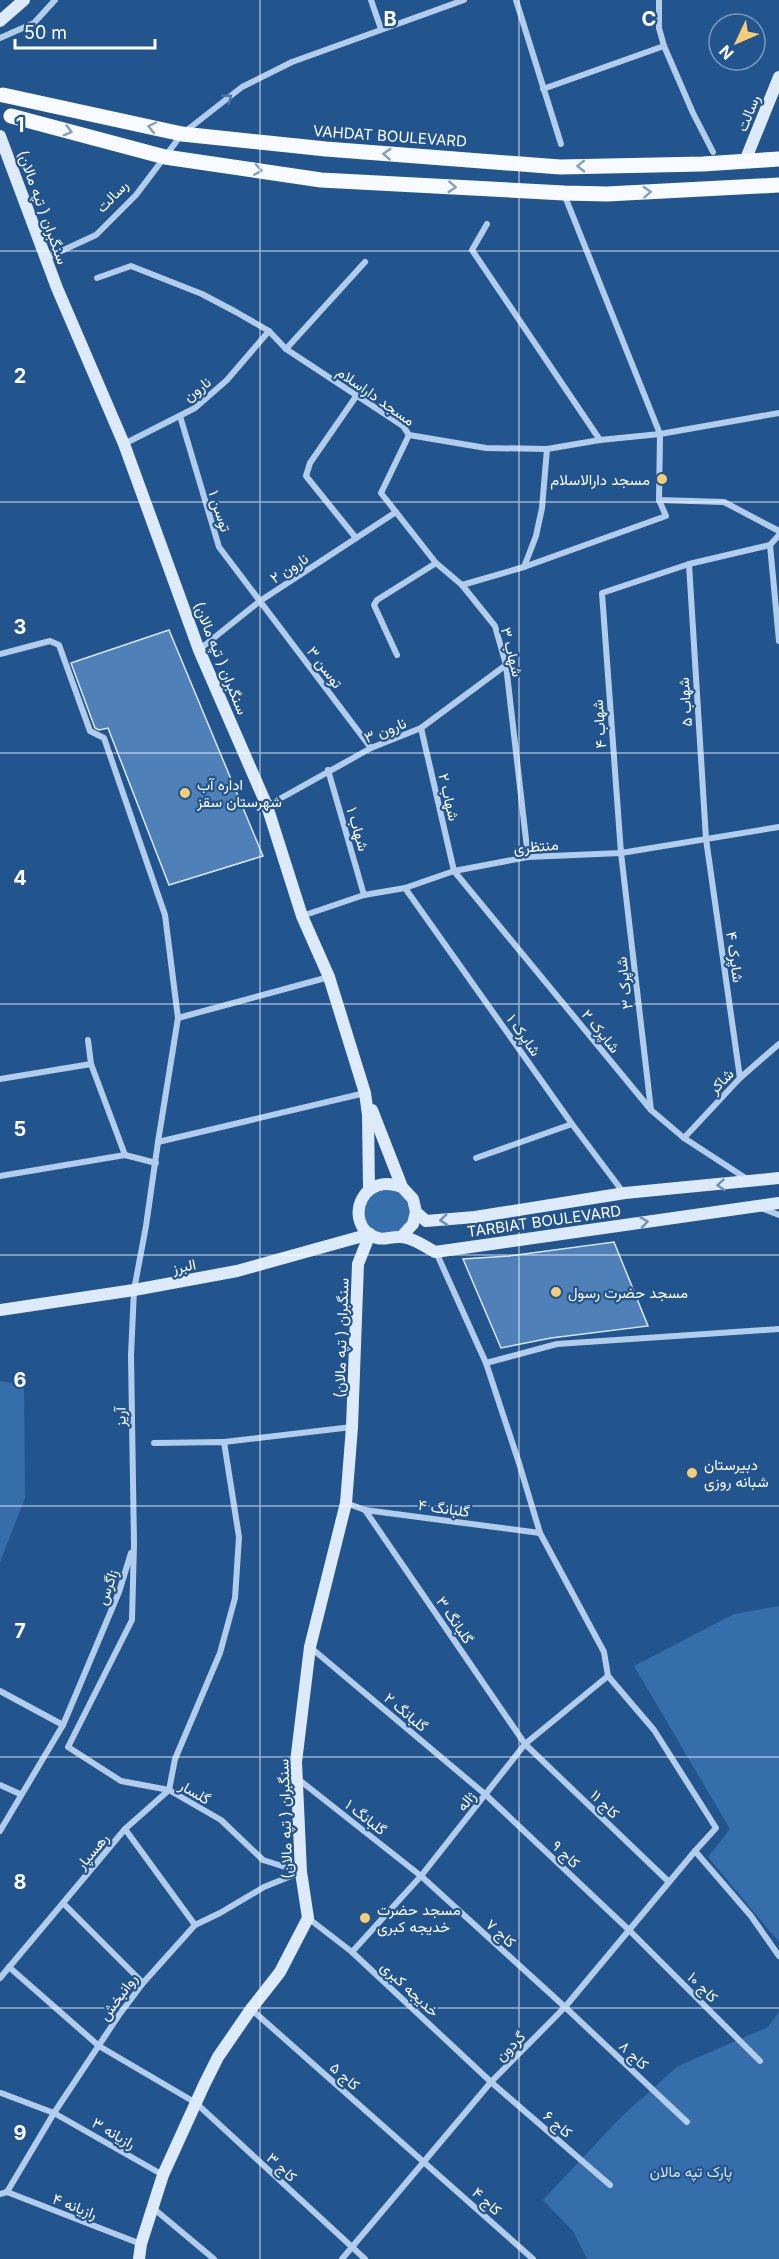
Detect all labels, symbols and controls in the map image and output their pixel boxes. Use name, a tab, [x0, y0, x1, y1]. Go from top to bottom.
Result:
text: B	[383, 7, 397, 31]
text: C	[642, 7, 656, 31]
scale bar	[15, 12, 154, 50]
north arrow	[707, 12, 767, 72]
text: 50 m	[24, 22, 67, 43]
text: N	[715, 41, 738, 64]
street label: رسالت	[732, 92, 764, 134]
one-way arrow	[222, 94, 233, 105]
text: 1	[16, 113, 24, 137]
one-way arrow	[147, 121, 157, 134]
street label: VAHDAT BOULEVARD	[312, 121, 468, 151]
one-way arrow	[62, 124, 72, 137]
street label: سنگبران ( تپه مالان)	[13, 147, 73, 267]
one-way arrow	[382, 148, 391, 161]
one-way arrow	[577, 160, 586, 173]
one-way arrow	[254, 164, 263, 176]
street label: رسالت	[92, 176, 132, 216]
one-way arrow	[448, 180, 457, 193]
one-way arrow	[643, 185, 652, 198]
street label: مسجد داراسلام	[333, 362, 419, 431]
text: 2	[14, 364, 26, 388]
street label: نارون	[179, 372, 215, 406]
place label: مسجد دارالاسلام	[550, 470, 650, 490]
marker: مسجد دارالاسلام	[655, 472, 669, 486]
street label: توسن ۱	[203, 488, 236, 535]
street label: نارون ۲	[266, 549, 312, 587]
street label: سنگبران ( تپه مالان)	[189, 599, 252, 718]
text: 3	[14, 615, 26, 639]
street label: شهاب ۳	[497, 625, 527, 679]
street label: توسن ۳	[302, 642, 347, 693]
street label: شهاب ۵	[674, 677, 696, 727]
street label: شهاب ۴	[588, 699, 610, 749]
street label: نارون ۳	[361, 713, 409, 747]
street label: شهاب ۲	[434, 771, 464, 823]
place label: اداره آب شهرستان سقز	[196, 775, 282, 811]
marker: اداره آب شهرستان سقز	[178, 786, 192, 800]
street label: شهاب ۱	[343, 805, 373, 853]
street label: منتظری	[513, 835, 559, 858]
text: 4	[13, 866, 27, 890]
street label: شاپرک ۴	[721, 930, 748, 984]
street label: شاپرک ۳	[611, 955, 638, 1010]
street label: شاپرک ۲	[577, 1005, 624, 1057]
street label: شاپرک ۱	[502, 1010, 545, 1060]
street label: شاکر	[704, 1064, 738, 1098]
text: 5	[14, 1117, 26, 1141]
one-way arrow	[716, 1178, 725, 1191]
street label: TARBIAT BOULEVARD	[466, 1201, 622, 1241]
one-way arrow	[440, 1213, 449, 1226]
one-way arrow	[639, 1216, 648, 1229]
street label: البرز	[170, 1254, 197, 1278]
street label: سنگبران ( تپه مالان)	[329, 1277, 354, 1398]
place label: مسجد حضرت رسول	[568, 1283, 688, 1302]
marker: مسجد حضرت رسول	[549, 1285, 563, 1299]
text: 6	[14, 1368, 27, 1392]
street label: آریز	[110, 1406, 130, 1428]
place label: دبیرستان شبانه روزی	[704, 1455, 769, 1492]
marker: دبیرستان شبانه روزی	[685, 1466, 699, 1480]
street label: گلبانگ ۴	[417, 1495, 471, 1521]
street label: زاگرس	[92, 1567, 123, 1608]
street label: گلبانگ ۳	[432, 1593, 478, 1648]
text: 7	[14, 1619, 26, 1643]
street label: گلبانگ ۲	[380, 1688, 432, 1736]
street label: سنگبران ( تپه مالان)	[273, 1758, 298, 1879]
street label: گلسار	[175, 1775, 214, 1809]
street label: کاج ۱۱	[585, 1786, 624, 1824]
street label: ژاله	[452, 1787, 480, 1815]
street label: گلبانگ ۱	[341, 1795, 391, 1839]
street label: رهسپار	[71, 1829, 113, 1874]
street label: کاج ۹	[546, 1836, 584, 1874]
text: 8	[13, 1870, 27, 1894]
place label: مسجد حضرت خدیجه کبری	[377, 1900, 461, 1937]
marker: مسجد حضرت خدیجه کبری	[358, 1911, 372, 1925]
street label: کاج ۷	[481, 1915, 520, 1953]
street label: خدیجه کبری	[376, 1957, 443, 2022]
street label: کاج ۱۰	[682, 1968, 723, 2008]
street label: روانبخش	[95, 1970, 142, 2025]
street label: گردون	[491, 2027, 529, 2065]
street label: کاج ۸	[614, 2037, 653, 2075]
street label: کاج ۵	[325, 2058, 364, 2096]
street label: کاج ۶	[538, 2106, 577, 2143]
street label: رازیانه ۳	[89, 2113, 139, 2153]
text: 9	[14, 2121, 27, 2145]
street label: کاج ۳	[261, 2148, 301, 2187]
park label: پارک تپه مالان	[650, 2162, 732, 2182]
street label: کاج ۴	[467, 2183, 506, 2221]
street label: رازیانه ۴	[50, 2189, 100, 2223]

